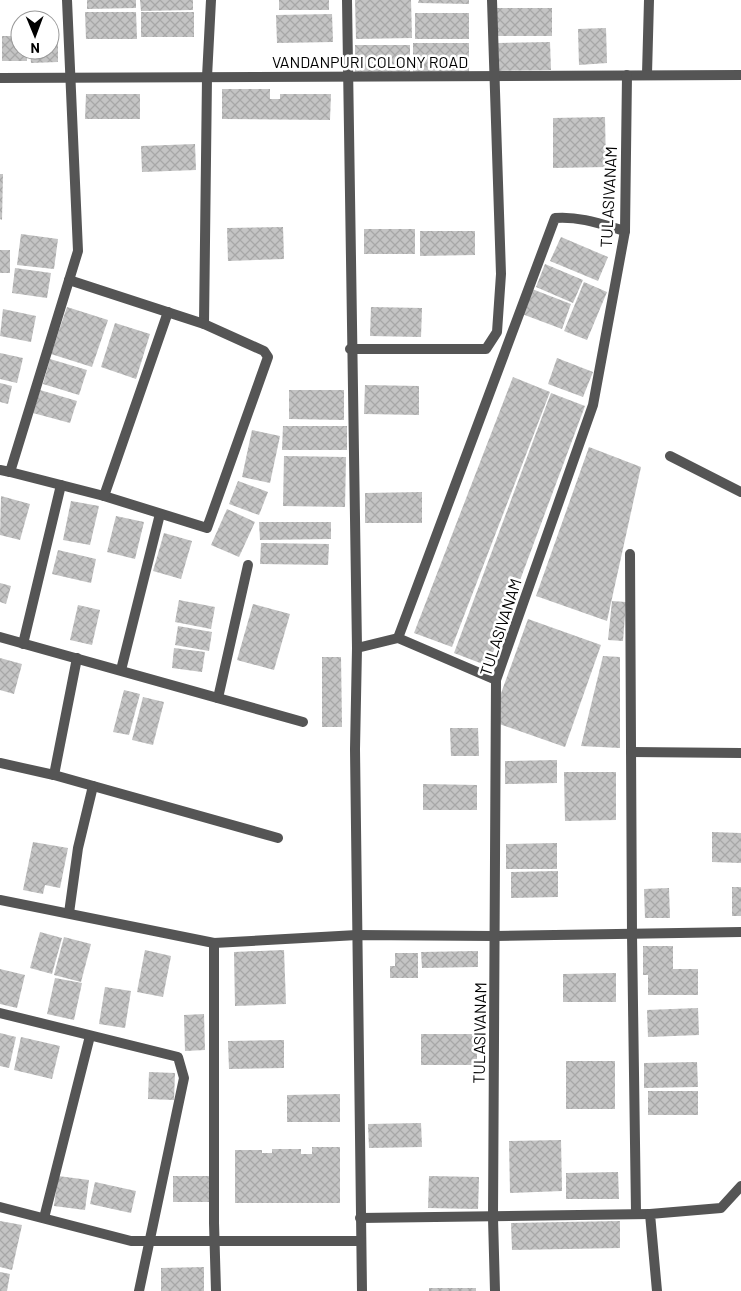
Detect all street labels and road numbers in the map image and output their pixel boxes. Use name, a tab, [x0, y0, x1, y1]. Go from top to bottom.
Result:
street label: VANDANPURI COLONY ROAD	[272, 52, 468, 71]
street label: TULASIVANAM	[596, 146, 620, 248]
street label: TULASIVANAM	[475, 576, 525, 678]
street label: TULASIVANAM	[469, 982, 489, 1084]

